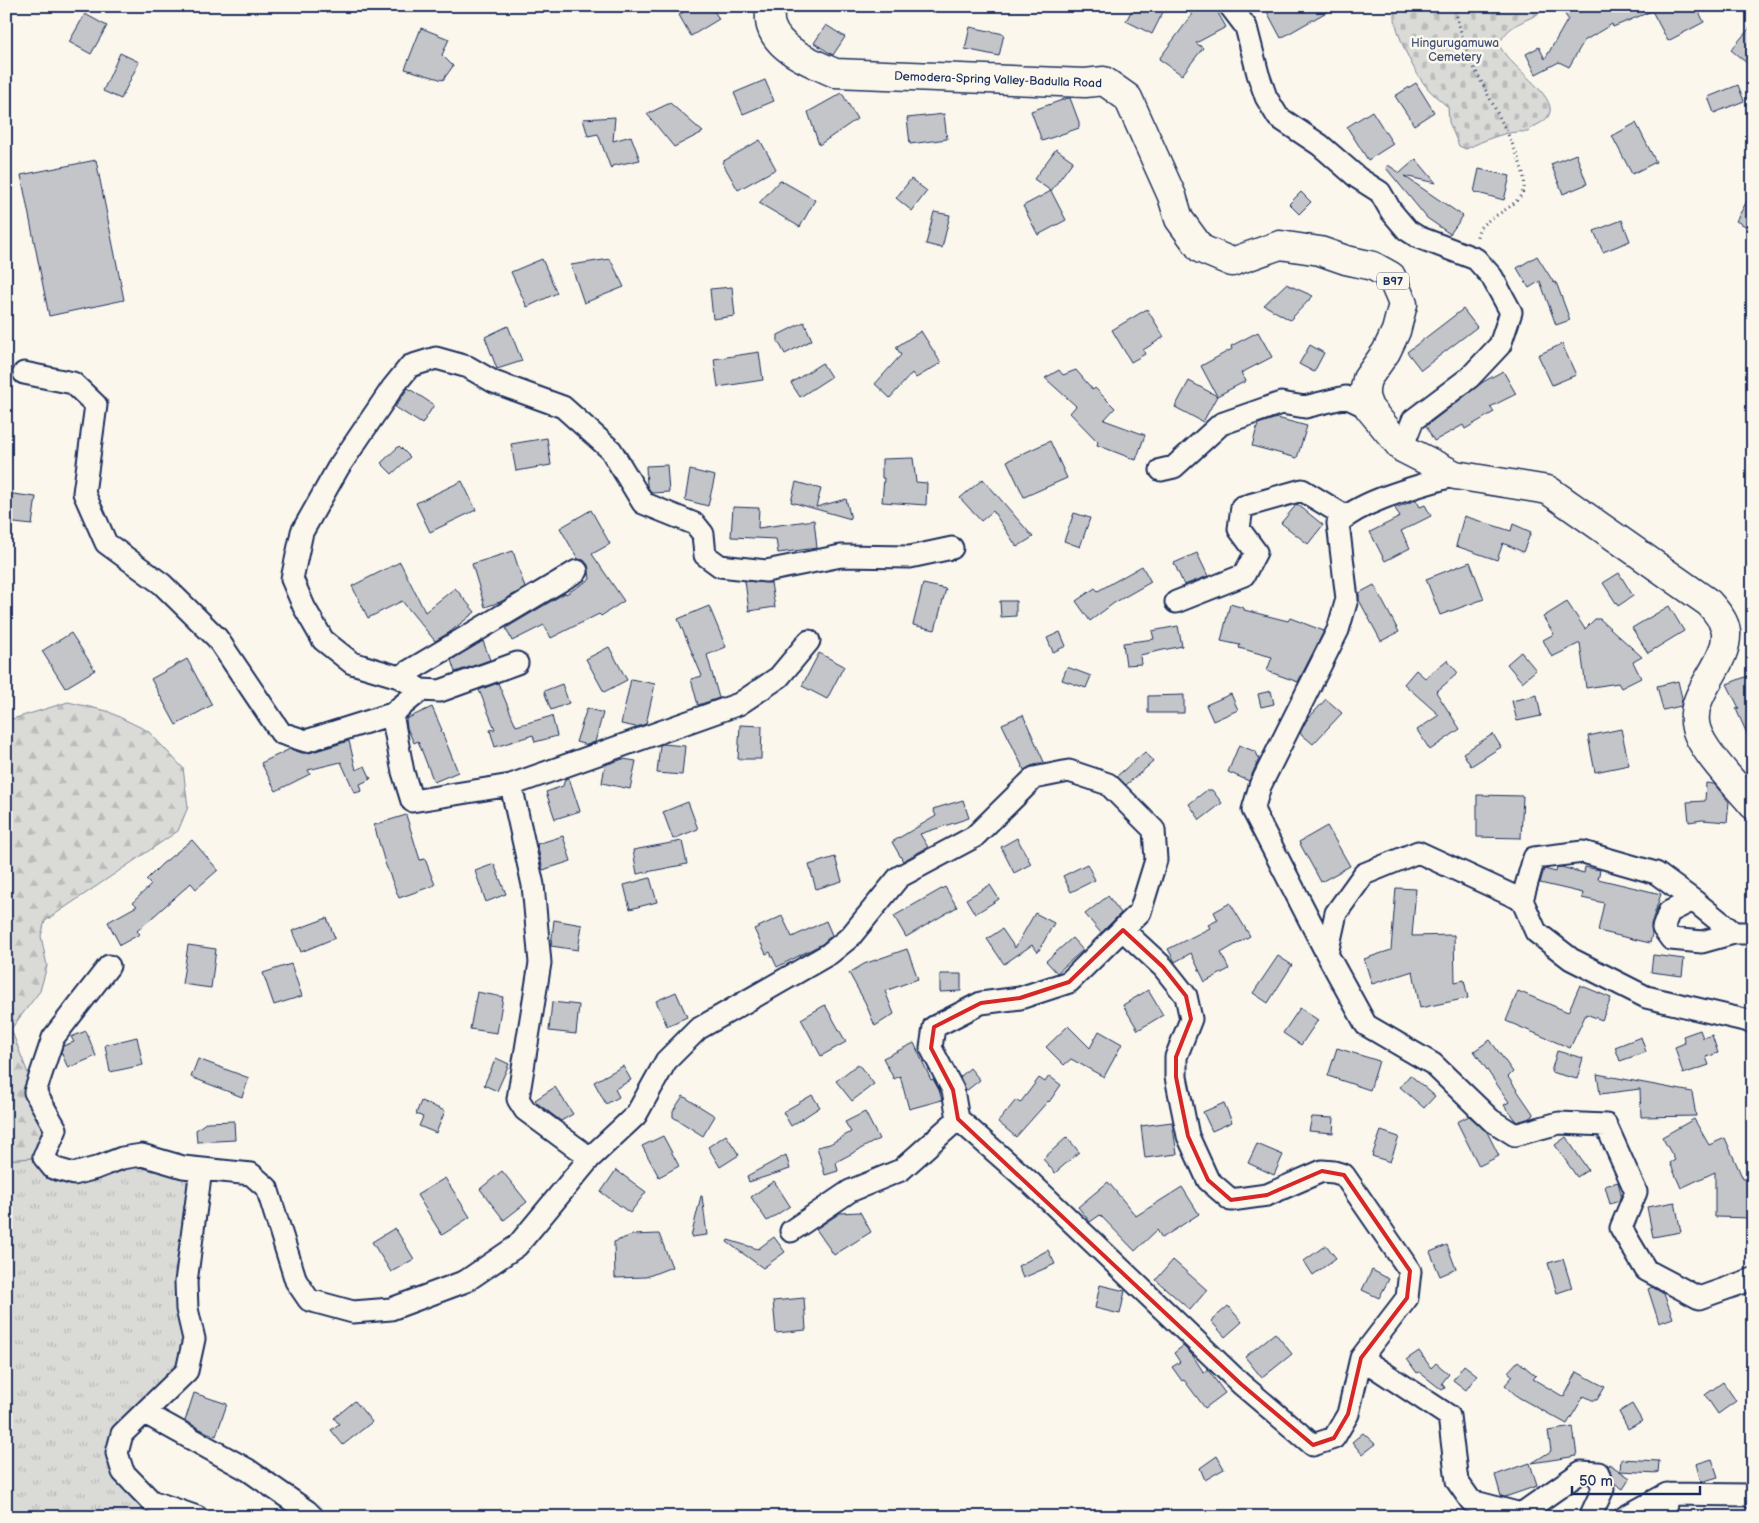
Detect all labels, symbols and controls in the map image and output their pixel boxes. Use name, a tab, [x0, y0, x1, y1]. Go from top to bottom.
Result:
park label: Hingurugamuwa Cemetery	[1411, 36, 1499, 65]
street label: Demodera-Spring Valley-Badulla Road	[894, 69, 1102, 91]
road number: B97	[1377, 272, 1409, 290]
scale bar	[1572, 1463, 1699, 1495]
text: 50 m	[1579, 1472, 1613, 1491]

